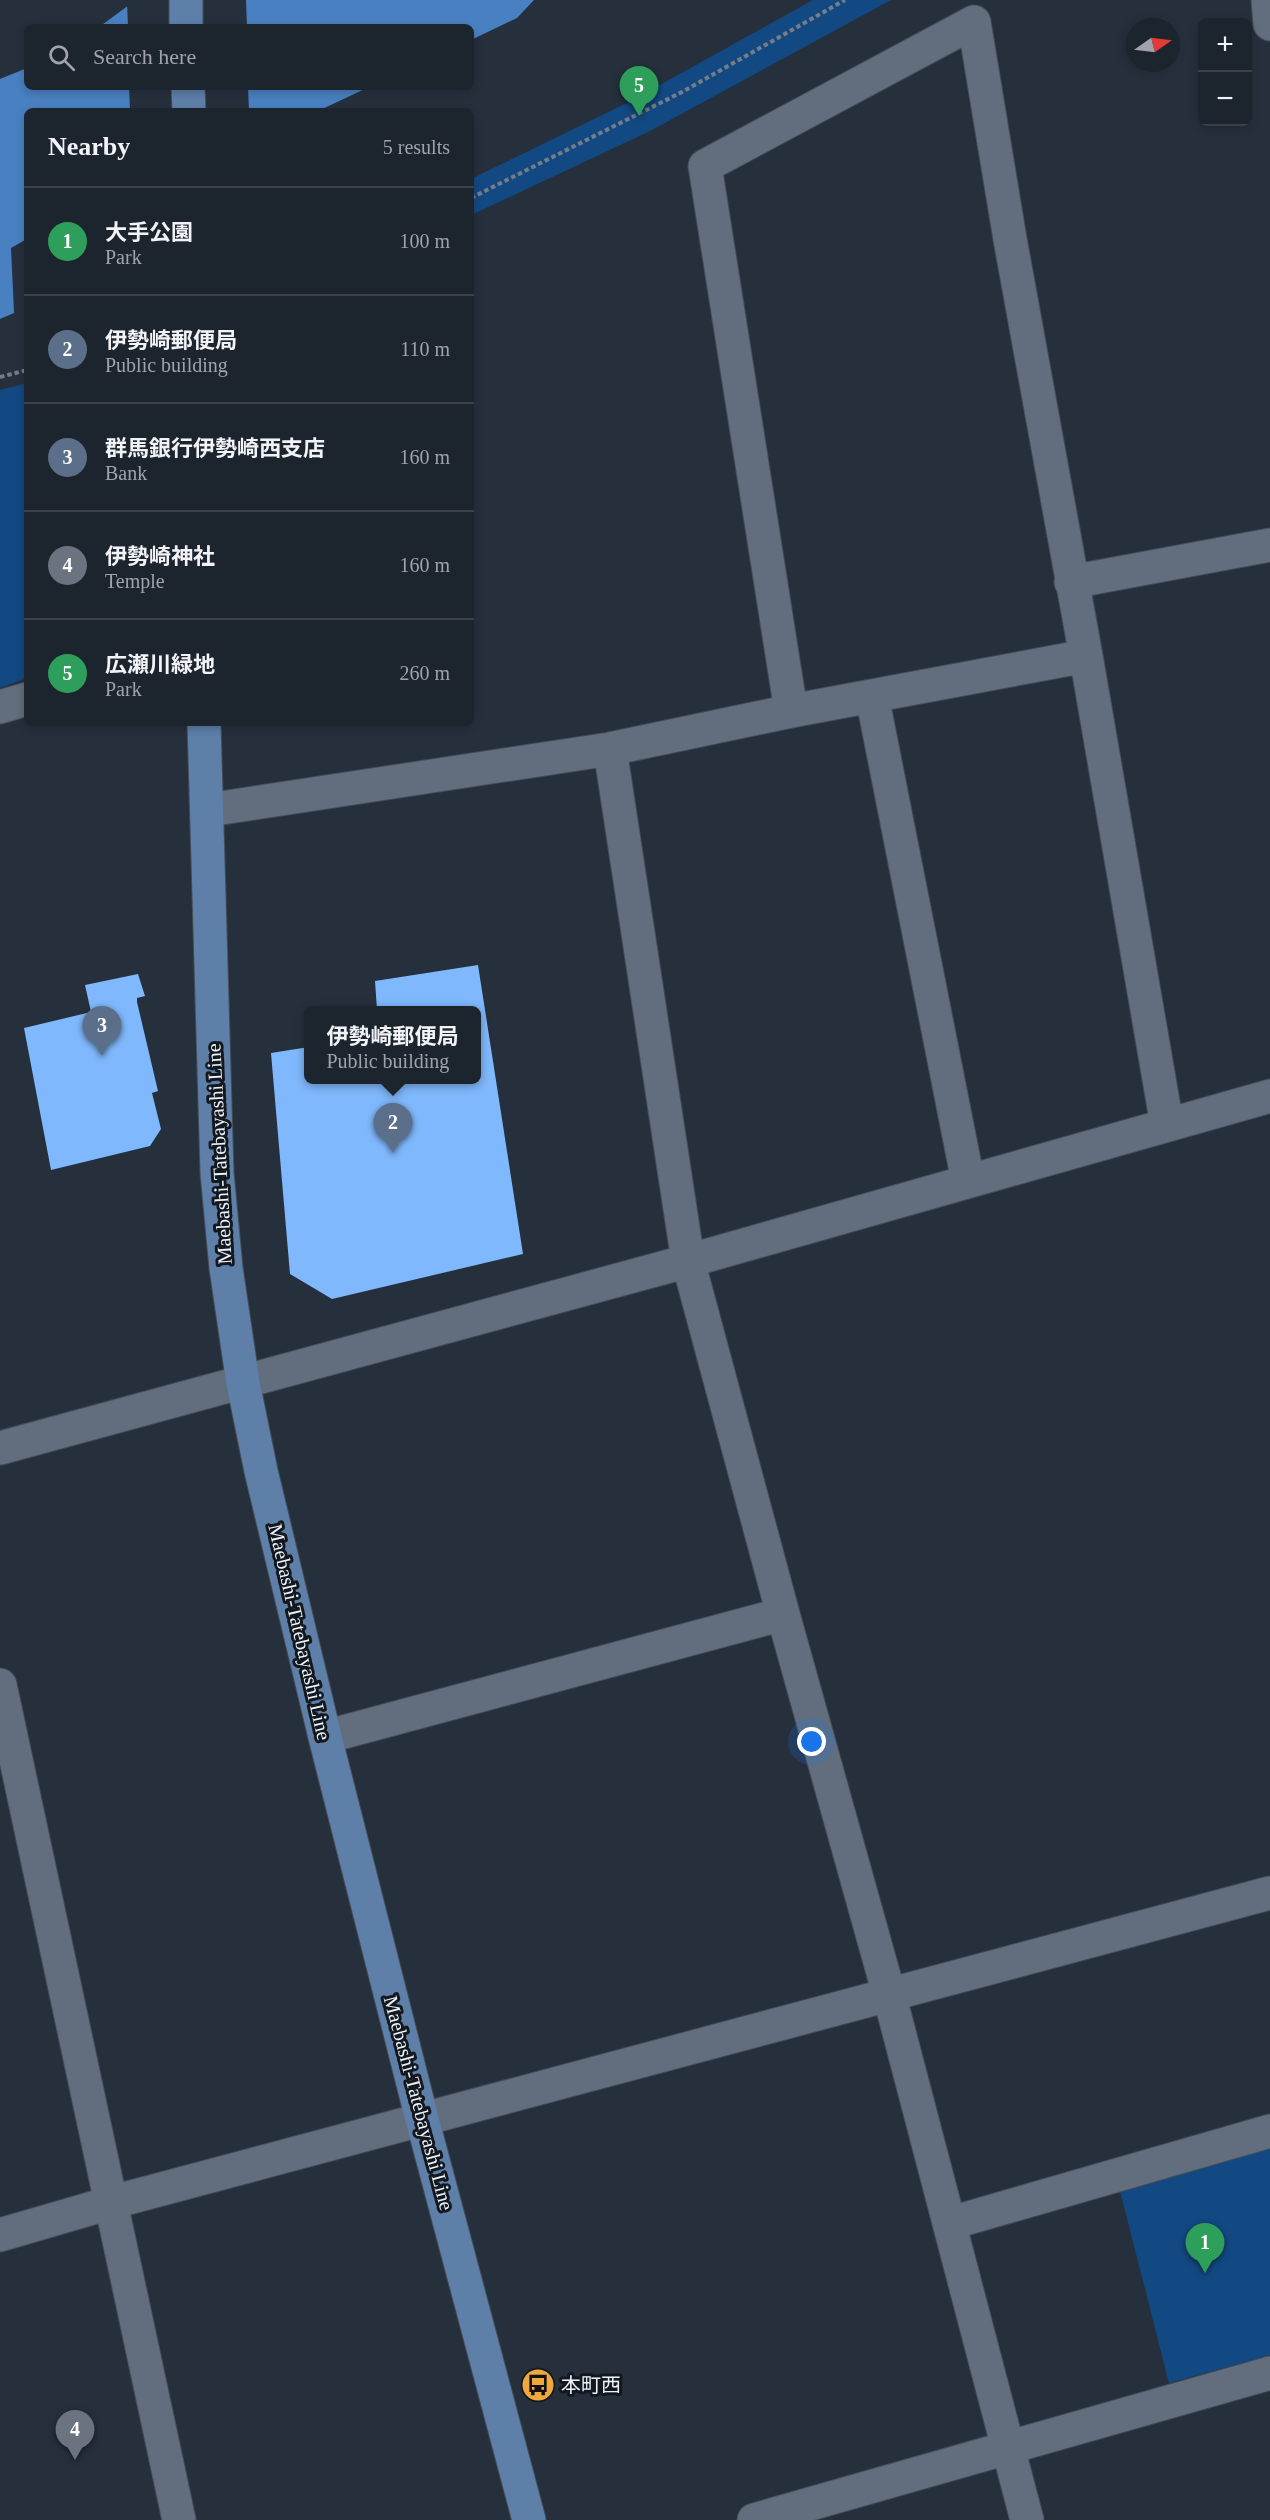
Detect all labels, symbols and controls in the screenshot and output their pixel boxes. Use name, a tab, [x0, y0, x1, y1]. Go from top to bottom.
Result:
north arrow	[1126, 18, 1180, 72]
map controls	[1198, 18, 1252, 126]
button: +	[1198, 18, 1252, 72]
search box	[24, 24, 474, 90]
icon: search	[45, 41, 78, 74]
text: Search here	[93, 44, 196, 69]
pin: 5	[620, 66, 658, 116]
button: −	[1198, 72, 1252, 126]
text: Nearby	[48, 132, 130, 161]
text: 5 results	[383, 136, 450, 158]
text: 大手公園	[105, 220, 193, 245]
text: 1	[63, 230, 73, 252]
text: 100 m	[399, 230, 450, 252]
text: Park	[105, 246, 142, 268]
text: 伊勢崎郵便局	[105, 328, 237, 353]
text: 2	[63, 338, 73, 360]
text: 110 m	[400, 338, 450, 360]
text: Public building	[105, 354, 228, 376]
text: 群馬銀行伊勢崎西支店	[105, 436, 325, 461]
text: 3	[63, 446, 73, 468]
text: 160 m	[399, 446, 450, 468]
text: Bank	[105, 462, 147, 484]
text: 伊勢崎神社	[105, 544, 215, 569]
text: 4	[63, 554, 73, 576]
text: 160 m	[399, 554, 450, 576]
text: Temple	[105, 570, 165, 592]
text: 広瀬川緑地	[105, 652, 215, 677]
text: 5	[63, 662, 73, 684]
text: 260 m	[399, 662, 450, 684]
text: Park	[105, 678, 142, 700]
pin: 3	[82, 1006, 122, 1056]
popup	[304, 1006, 481, 1084]
text: 伊勢崎郵便局	[326, 1024, 459, 1049]
street label: Maebashi-Tatebayashi Line	[202, 1043, 237, 1265]
text: Public building	[326, 1050, 449, 1072]
pin: 2	[374, 1104, 412, 1153]
street label: Maebashi-Tatebayashi Line	[263, 1522, 336, 1743]
your location	[797, 1727, 826, 1756]
street label: Maebashi-Tatebayashi Line	[379, 1993, 458, 2213]
pin: 1	[1186, 2224, 1224, 2273]
bus stop icon: 本町西	[520, 2367, 556, 2403]
place label: 本町西	[561, 2374, 621, 2396]
pin: 4	[56, 2410, 94, 2460]

